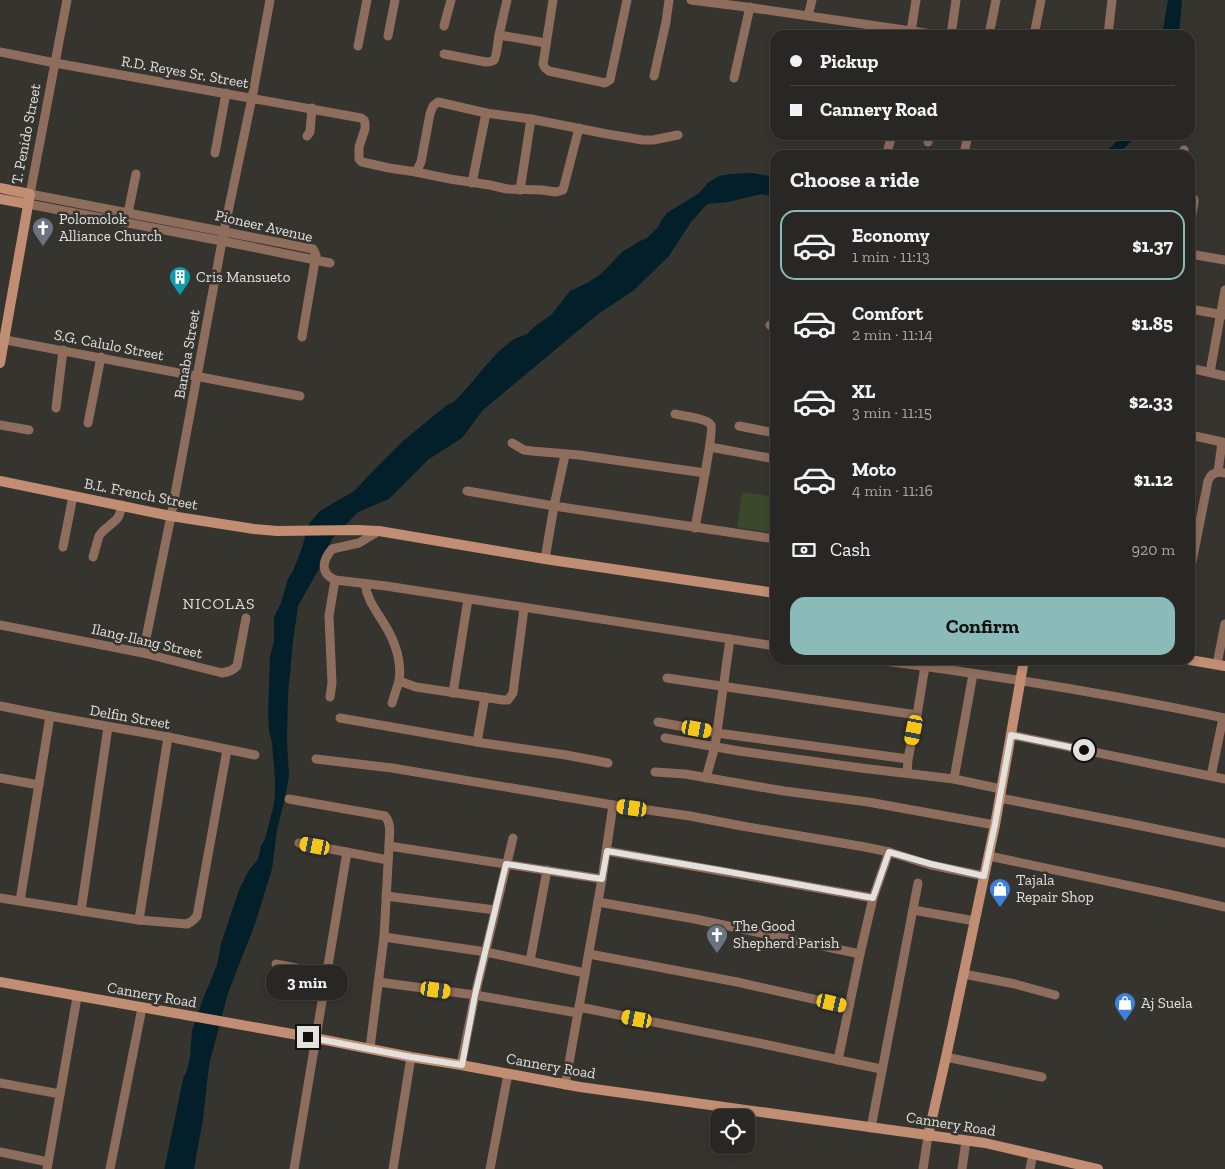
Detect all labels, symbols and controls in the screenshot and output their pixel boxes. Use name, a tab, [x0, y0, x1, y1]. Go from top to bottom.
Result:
text: Pickup	[820, 50, 878, 73]
street label: R.D. Reyes Sr. Street	[120, 52, 251, 92]
street label: T. Penido Street	[7, 82, 45, 186]
text: Cannery Road	[820, 98, 937, 121]
text: Choose a ride	[790, 166, 920, 193]
street label: Pioneer Avenue	[213, 206, 315, 246]
place label: Polomolok Alliance Church	[59, 210, 163, 245]
church icon: Polomolok Alliance Church	[31, 216, 55, 247]
icon: car	[792, 223, 837, 268]
text: Economy	[852, 224, 930, 247]
text: $1.37	[1132, 234, 1173, 257]
text: 1 min · 11:13	[852, 247, 930, 266]
building icon: Cris Mansueto	[168, 265, 192, 296]
place label: Cris Mansueto	[196, 268, 291, 286]
icon: car	[792, 301, 837, 346]
text: Comfort	[852, 302, 923, 325]
street label: Banaba Street	[170, 308, 204, 400]
text: $1.85	[1132, 312, 1173, 335]
text: 2 min · 11:14	[852, 325, 933, 344]
street label: S.G. Calulo Street	[53, 326, 166, 365]
icon: car	[792, 379, 837, 424]
text: XL	[852, 380, 875, 403]
text: $2.33	[1129, 390, 1173, 413]
text: 3 min · 11:15	[852, 403, 932, 422]
icon: car	[792, 457, 837, 502]
text: Moto	[852, 458, 896, 481]
text: $1.12	[1134, 468, 1173, 491]
street label: B.L. French Street	[83, 474, 200, 514]
text: 4 min · 11:16	[852, 481, 933, 500]
icon: cash	[790, 536, 818, 564]
text: Cash	[830, 538, 870, 561]
text: 920 m	[1132, 540, 1175, 559]
district label: NICOLAS	[182, 594, 256, 613]
button: Confirm	[790, 597, 1175, 655]
street label: Ilang-Ilang Street	[90, 619, 205, 663]
street label: Delfin Street	[88, 701, 172, 733]
car	[903, 714, 924, 746]
car	[680, 719, 713, 739]
route start	[1073, 739, 1095, 761]
car	[616, 798, 647, 818]
car	[298, 836, 331, 856]
place label: Tajala Repair Shop	[1016, 871, 1094, 906]
shop icon: Tajala Repair Shop	[988, 877, 1012, 908]
place label: The Good Shepherd Parish	[733, 917, 840, 952]
church icon: The Good Shepherd Parish	[705, 923, 729, 954]
callout: 3 min	[267, 964, 349, 1000]
text: 3 min	[287, 973, 327, 992]
street label: Cannery Road	[106, 978, 199, 1012]
car	[420, 980, 451, 1000]
shop icon: Aj Suela	[1113, 991, 1137, 1022]
car	[815, 992, 848, 1014]
place label: Aj Suela	[1141, 994, 1192, 1012]
car	[620, 1009, 653, 1029]
route end	[297, 1026, 319, 1048]
street label: Cannery Road	[505, 1049, 598, 1083]
street label: Cannery Road	[905, 1108, 998, 1140]
map controls	[710, 1109, 755, 1154]
button: locate	[710, 1109, 755, 1154]

